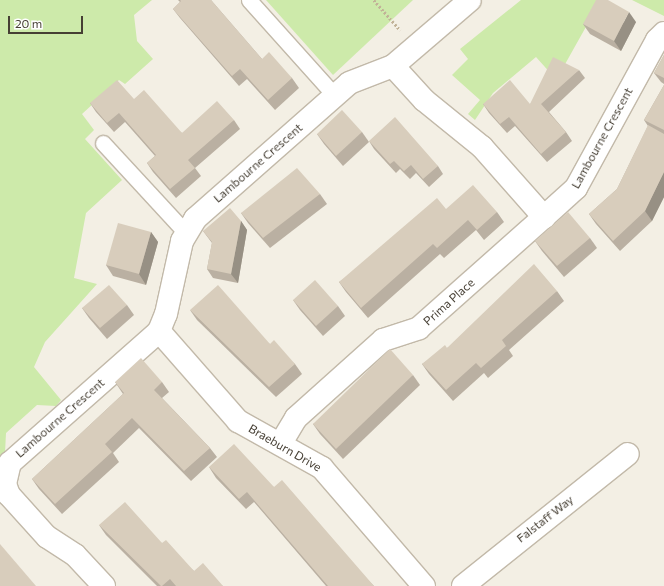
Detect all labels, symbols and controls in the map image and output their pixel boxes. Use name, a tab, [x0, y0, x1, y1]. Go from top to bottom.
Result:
scale bar	[10, 8, 85, 34]
text: 20 m	[15, 16, 42, 30]
street label: Lambourne Crescent	[568, 85, 636, 191]
street label: Lambourne Crescent	[210, 120, 306, 206]
street label: Prima Place	[421, 275, 477, 329]
street label: Lambourne Crescent	[12, 375, 108, 461]
street label: Braeburn Drive	[246, 421, 324, 475]
street label: Falstaff Way	[514, 492, 576, 546]

